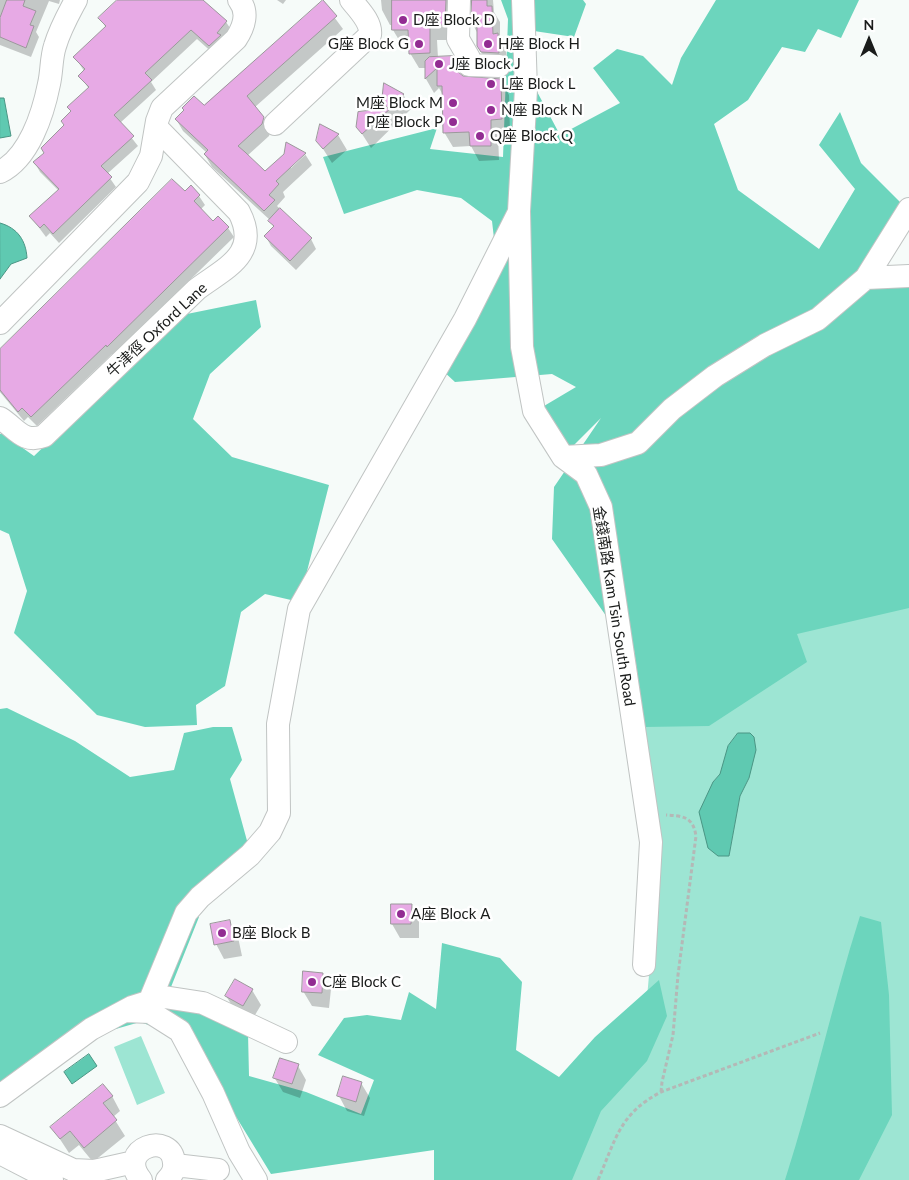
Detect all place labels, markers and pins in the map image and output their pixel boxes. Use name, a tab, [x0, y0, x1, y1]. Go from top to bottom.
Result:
place label: D座 Block D	[413, 11, 495, 29]
marker: D座 Block D	[397, 14, 409, 26]
place label: G座 Block G	[328, 35, 409, 53]
place label: H座 Block H	[498, 35, 580, 53]
marker: G座 Block G	[413, 38, 425, 50]
marker: H座 Block H	[482, 38, 494, 50]
place label: J座 Block J	[449, 55, 521, 73]
marker: J座 Block J	[433, 58, 445, 70]
place label: L座 Block L	[501, 75, 575, 93]
marker: L座 Block L	[485, 78, 497, 90]
place label: M座 Block M	[356, 94, 443, 112]
marker: M座 Block M	[447, 97, 459, 109]
place label: N座 Block N	[501, 101, 583, 119]
marker: N座 Block N	[485, 104, 497, 116]
place label: P座 Block P	[366, 113, 443, 131]
marker: P座 Block P	[447, 116, 459, 128]
place label: Q座 Block Q	[490, 127, 573, 145]
marker: Q座 Block Q	[474, 130, 486, 142]
place label: A座 Block A	[411, 905, 490, 923]
marker: A座 Block A	[395, 908, 407, 920]
place label: B座 Block B	[232, 924, 310, 942]
marker: B座 Block B	[216, 927, 228, 939]
place label: C座 Block C	[322, 973, 401, 991]
marker: C座 Block C	[306, 976, 318, 988]

